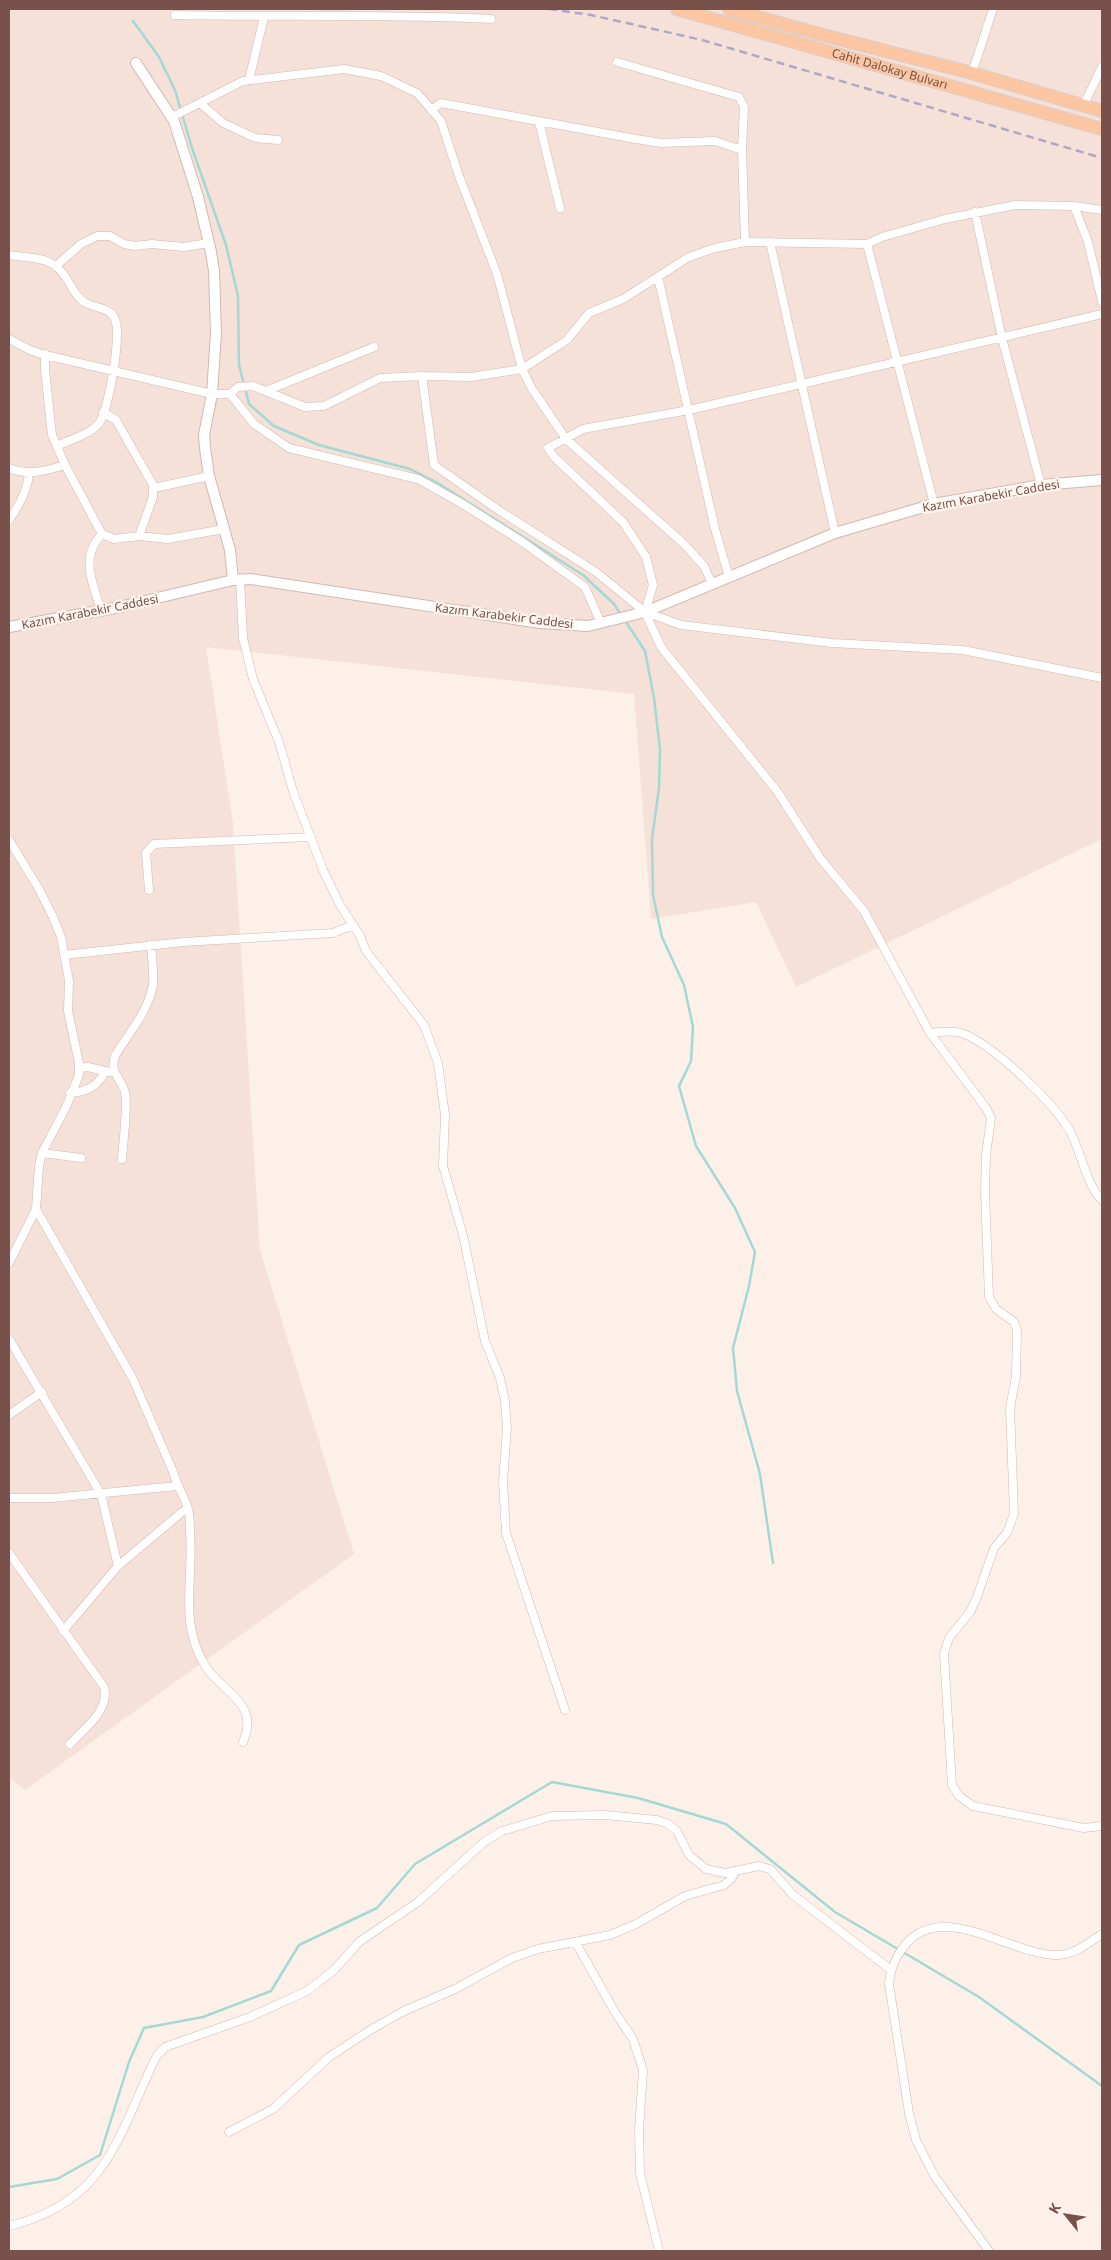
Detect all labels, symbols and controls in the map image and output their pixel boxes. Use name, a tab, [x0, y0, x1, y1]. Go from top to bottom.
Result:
street label: Cahit Dalokay Bulvarı	[830, 44, 950, 93]
street label: Kazım Karabekir Caddesi	[921, 475, 1061, 516]
street label: Kazım Karabekir Caddesi	[20, 590, 160, 633]
street label: Kazım Karabekir Caddesi	[434, 599, 574, 632]
north arrow	[1041, 2190, 1091, 2240]
text: K	[1044, 2199, 1065, 2217]

